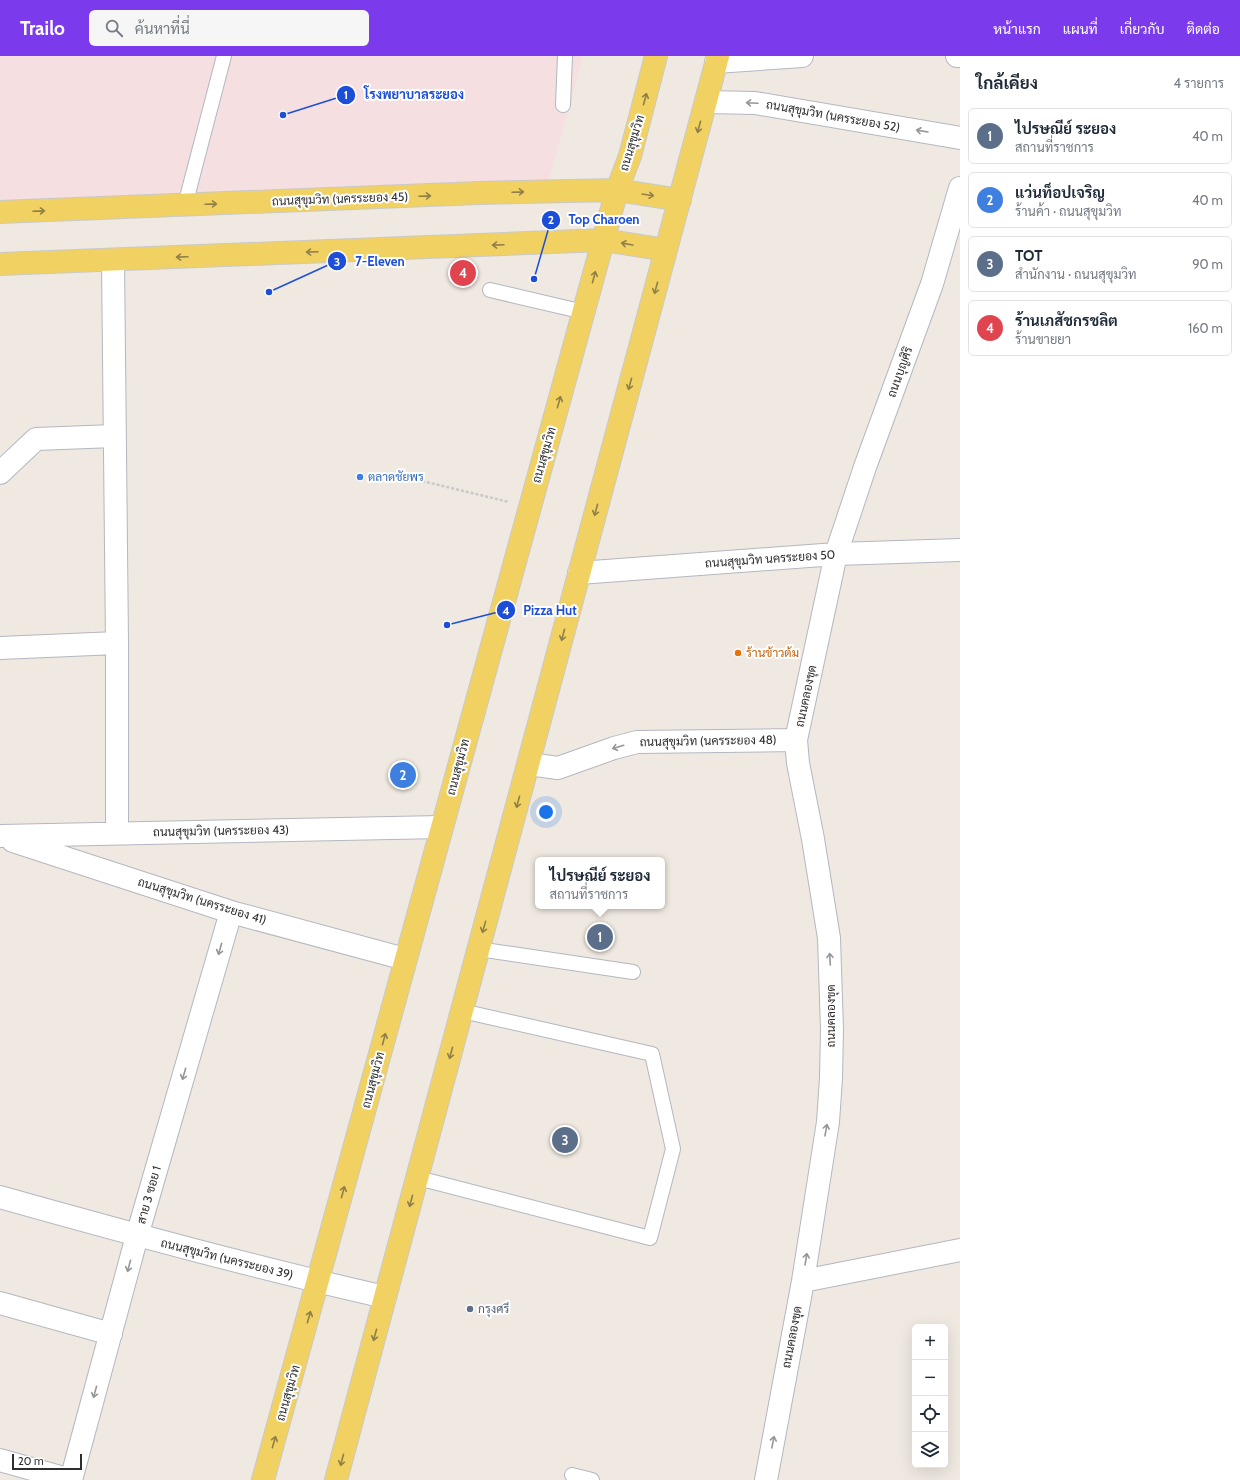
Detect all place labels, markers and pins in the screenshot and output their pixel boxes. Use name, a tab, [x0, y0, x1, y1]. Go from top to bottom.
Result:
callout: โรงพยาบาลระยอง	[336, 82, 472, 107]
callout: Top Charoen	[541, 207, 648, 232]
callout: 7-Eleven	[327, 249, 412, 274]
pin: 4	[450, 258, 476, 288]
place label: ตลาดชัยพร	[368, 469, 424, 484]
marker: ตลาดชัยพร	[355, 472, 365, 482]
callout: Pizza Hut	[496, 598, 585, 623]
place label: ร้านข้าวต้ม	[746, 645, 799, 660]
marker: ร้านข้าวต้ม	[733, 648, 743, 658]
pin: 2	[390, 760, 416, 790]
pin: 1	[587, 922, 613, 952]
pin: 3	[552, 1125, 578, 1155]
place label: กรุงศรี	[478, 1301, 509, 1318]
marker: กรุงศรี	[465, 1304, 475, 1314]

